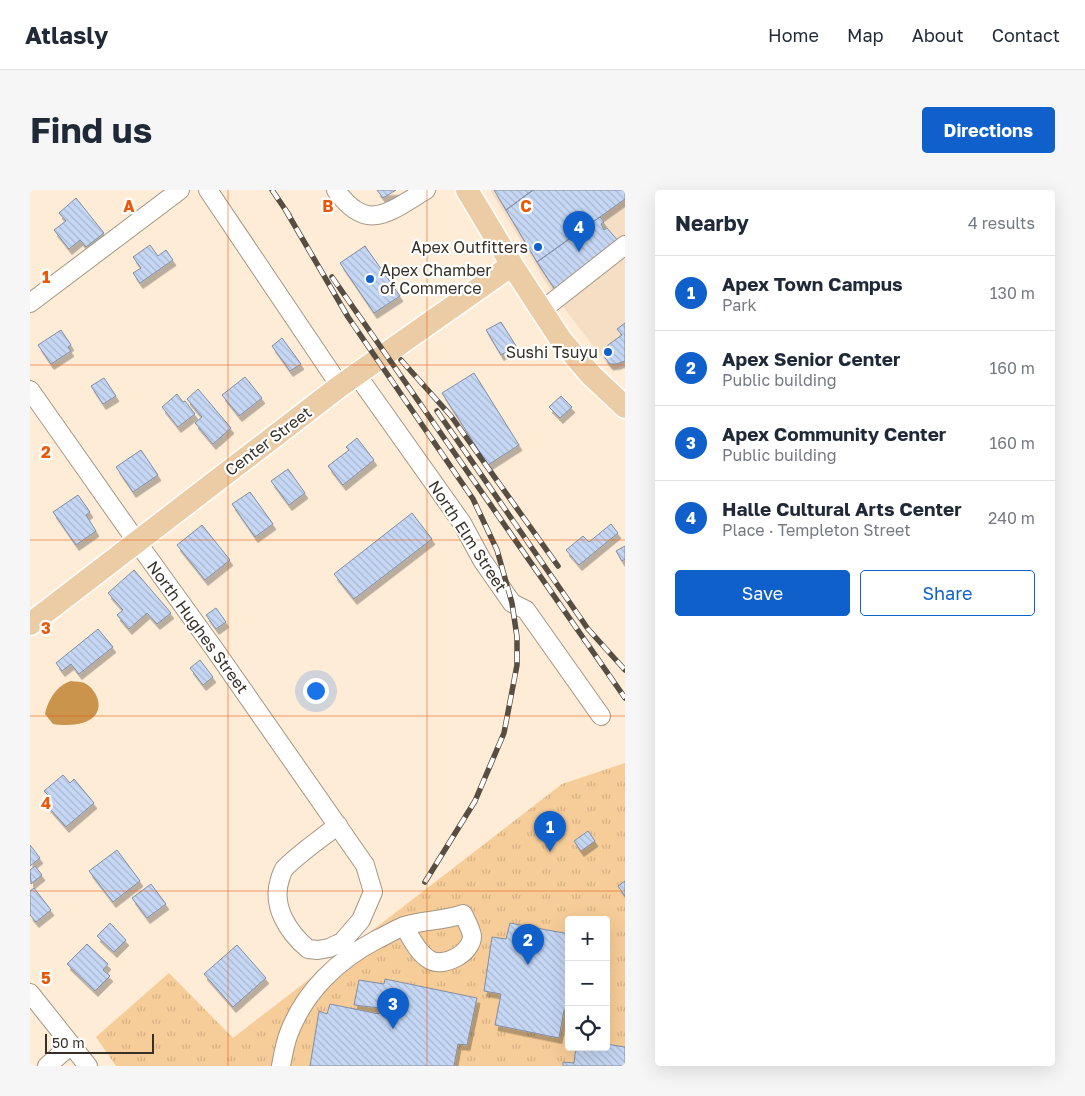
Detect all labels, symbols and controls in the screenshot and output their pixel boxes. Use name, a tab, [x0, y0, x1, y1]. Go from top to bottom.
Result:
text: Atlasly	[25, 20, 108, 49]
text: Home	[768, 24, 819, 46]
text: Map	[847, 24, 884, 46]
text: About	[912, 24, 964, 46]
text: Contact	[992, 24, 1060, 46]
button: Directions	[922, 107, 1055, 153]
text: Find us	[30, 109, 152, 151]
text: A	[123, 196, 135, 216]
text: B	[322, 196, 334, 216]
text: C	[520, 196, 532, 216]
text: Nearby	[675, 210, 749, 236]
pin: 4	[563, 211, 595, 252]
text: 4 results	[968, 213, 1035, 233]
place label: Apex Outfitters	[411, 237, 528, 257]
marker: Apex Outfitters	[532, 241, 544, 253]
place label: Apex Chamber of Commerce	[380, 260, 492, 298]
text: 1	[42, 267, 50, 287]
text: Apex Town Campus	[722, 272, 903, 295]
marker: Apex Chamber of Commerce	[364, 273, 376, 285]
text: 1	[687, 283, 695, 303]
text: 130 m	[990, 283, 1035, 303]
text: Park	[722, 295, 757, 315]
place label: Sushi Tsuyu	[506, 342, 598, 362]
marker: Sushi Tsuyu	[602, 346, 614, 358]
text: Apex Senior Center	[722, 347, 900, 370]
text: 2	[686, 358, 696, 378]
text: 160 m	[989, 358, 1035, 378]
text: Public building	[722, 370, 837, 390]
street label: Center Street	[221, 402, 315, 480]
text: Apex Community Center	[722, 422, 946, 445]
text: 3	[686, 433, 696, 453]
text: 160 m	[989, 433, 1035, 453]
text: 2	[41, 442, 51, 462]
text: Public building	[722, 445, 837, 465]
street label: North Elm Street	[424, 476, 512, 596]
text: Halle Cultural Arts Center	[722, 497, 962, 520]
text: 4	[686, 508, 696, 528]
text: 240 m	[988, 508, 1035, 528]
text: Place · Templeton Street	[722, 520, 911, 540]
street label: North Hughes Street	[143, 557, 253, 697]
button: Save	[675, 570, 850, 616]
button: Share	[860, 570, 1035, 616]
text: 3	[41, 618, 51, 638]
your location	[303, 678, 329, 704]
text: 4	[41, 793, 51, 813]
pin: 1	[534, 811, 566, 852]
map controls	[565, 916, 610, 1051]
button: +	[565, 916, 610, 961]
pin: 2	[512, 924, 544, 965]
button: −	[565, 961, 610, 1006]
text: 5	[41, 968, 51, 988]
pin: 3	[377, 988, 409, 1029]
button: locate	[565, 1006, 610, 1051]
scale bar	[45, 1031, 154, 1054]
text: 50 m	[52, 1034, 85, 1051]

